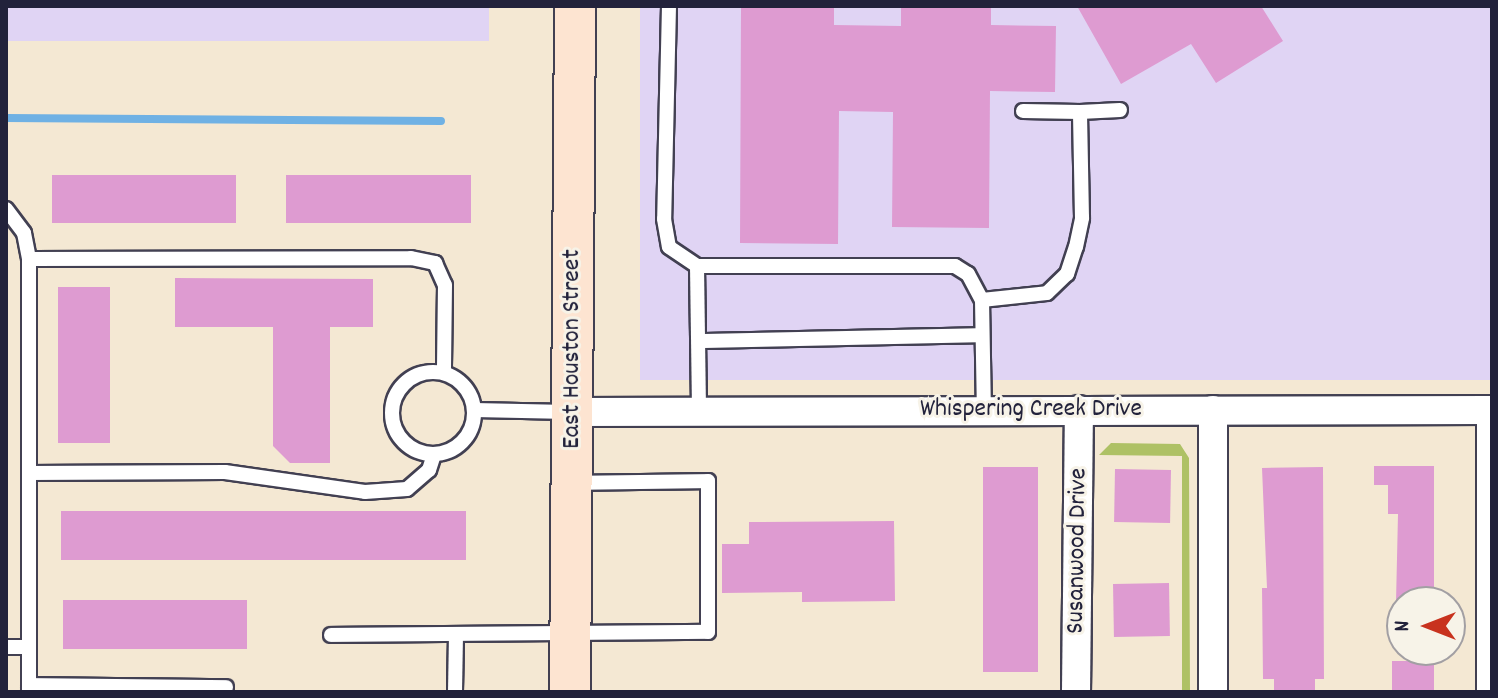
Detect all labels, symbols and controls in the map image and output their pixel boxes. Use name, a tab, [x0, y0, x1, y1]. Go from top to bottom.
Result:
street label: East Houston Street	[557, 249, 589, 449]
street label: Whispering Creek Drive	[920, 394, 1142, 426]
street label: Susanwood Drive	[1061, 468, 1095, 634]
north arrow	[1386, 586, 1466, 666]
text: N	[1388, 621, 1419, 631]

